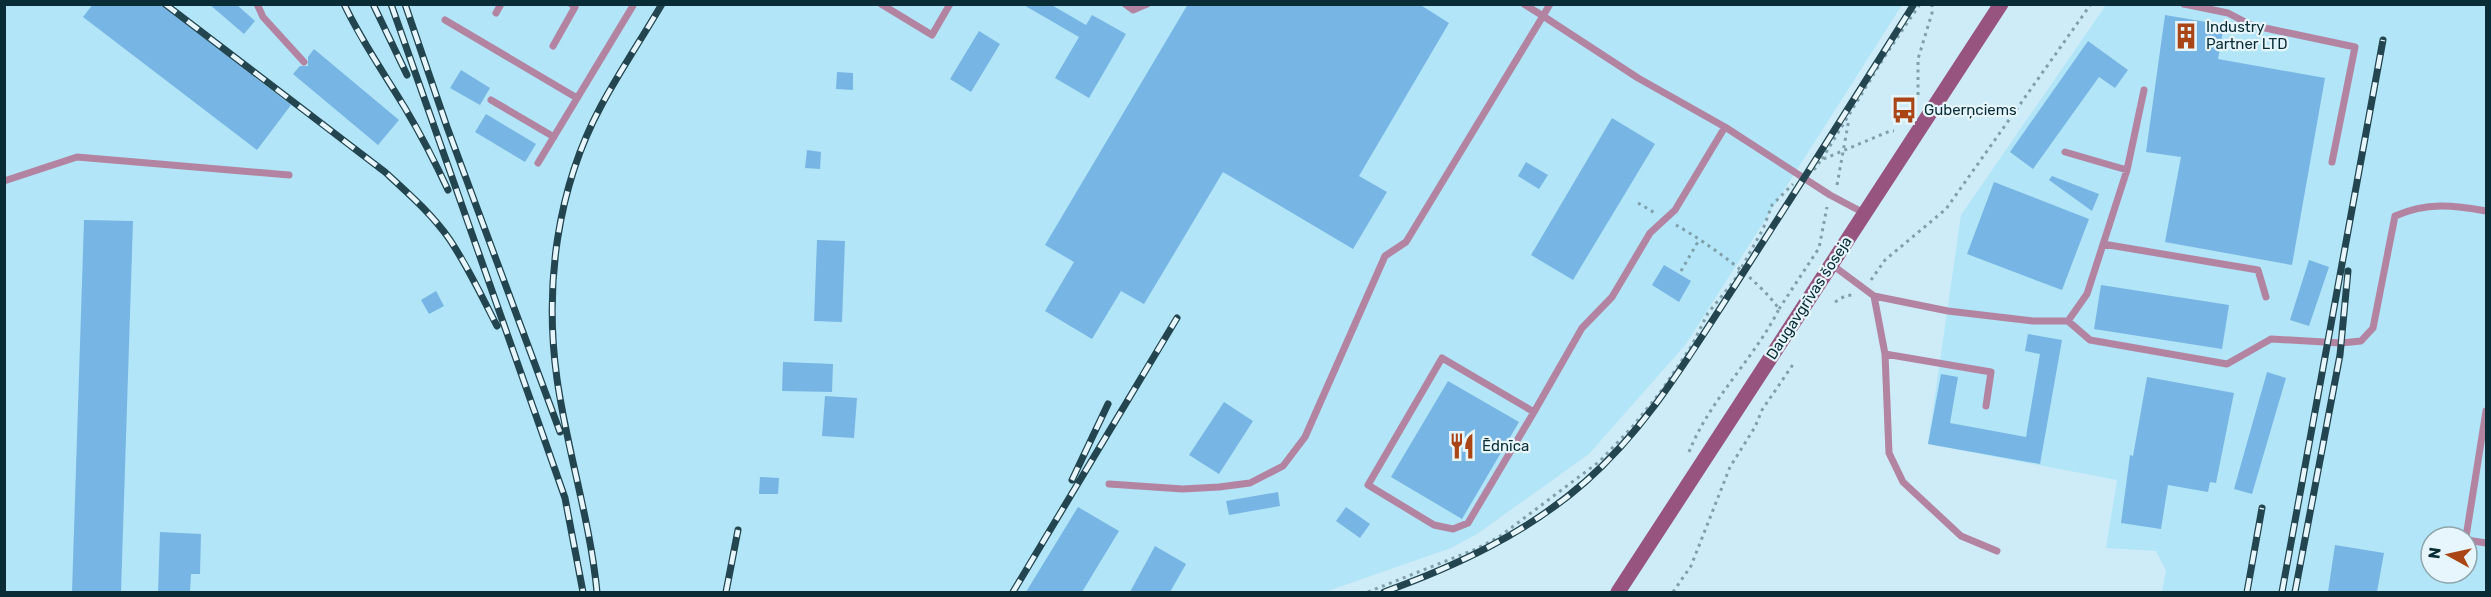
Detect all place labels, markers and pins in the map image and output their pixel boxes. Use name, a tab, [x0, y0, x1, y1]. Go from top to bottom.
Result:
place label: Industry Partner LTD	[2206, 18, 2288, 53]
building icon: Industry Partner LTD	[2171, 21, 2201, 51]
bus stop icon: Guberņciems	[1889, 95, 1919, 125]
place label: Guberņciems	[1924, 101, 2017, 119]
restaurant icon: Ēdnīca	[1447, 431, 1477, 461]
place label: Ēdnīca	[1482, 437, 1529, 455]

